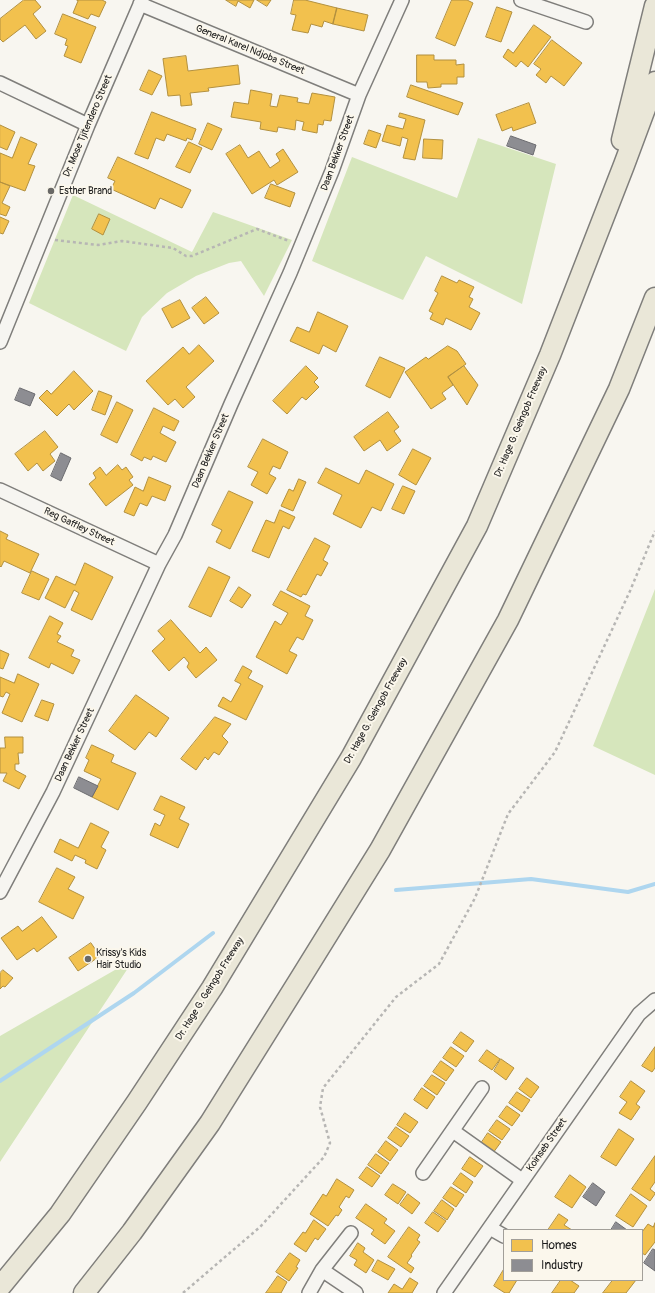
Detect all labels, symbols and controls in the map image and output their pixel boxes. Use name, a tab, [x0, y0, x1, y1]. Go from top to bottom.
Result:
street label: General Karel Ndjoba Street	[194, 23, 306, 77]
street label: Dr. Mose Tjitendero Street	[61, 73, 115, 179]
street label: Daan Bekker Street	[319, 113, 357, 193]
place label: Esther Brand	[59, 185, 112, 197]
marker: Esther Brand	[46, 186, 56, 196]
street label: Dr. Hage G. Geingob Freeway	[492, 365, 550, 479]
street label: Daan Bekker Street	[190, 412, 232, 490]
street label: Reg Gaffley Street	[42, 505, 116, 549]
street label: Dr. Hage G. Geingob Freeway	[342, 656, 410, 766]
street label: Daan Bekker Street	[53, 706, 97, 784]
street label: Dr. Hage G. Geingob Freeway	[173, 935, 247, 1043]
place label: Krissy's Kids Hair Studio	[96, 947, 146, 970]
marker: Krissy's Kids Hair Studio	[83, 954, 93, 964]
street label: Koinseb Street	[524, 1116, 570, 1174]
legend	[503, 1229, 643, 1281]
text: Homes	[541, 1238, 577, 1253]
text: Industry	[541, 1258, 583, 1273]

